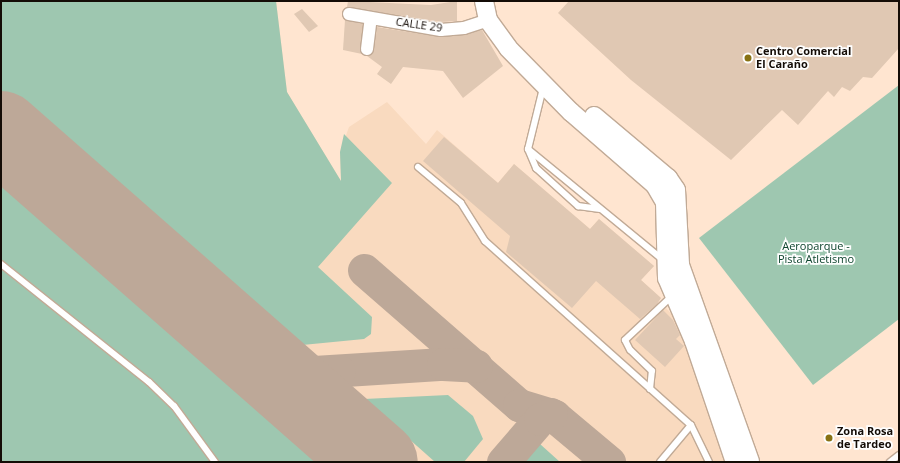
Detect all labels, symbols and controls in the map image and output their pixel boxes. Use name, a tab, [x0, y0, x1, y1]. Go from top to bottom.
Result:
street label: CALLE 29	[395, 15, 443, 35]
place label: Centro Comercial El Caraño	[756, 45, 851, 71]
marker: Centro Comercial El Caraño	[743, 53, 753, 63]
park label: Aeroparque - Pista Atletismo	[778, 240, 854, 266]
place label: Zona Rosa de Tardeo	[837, 425, 893, 451]
marker: Zona Rosa de Tardeo	[824, 433, 834, 443]

